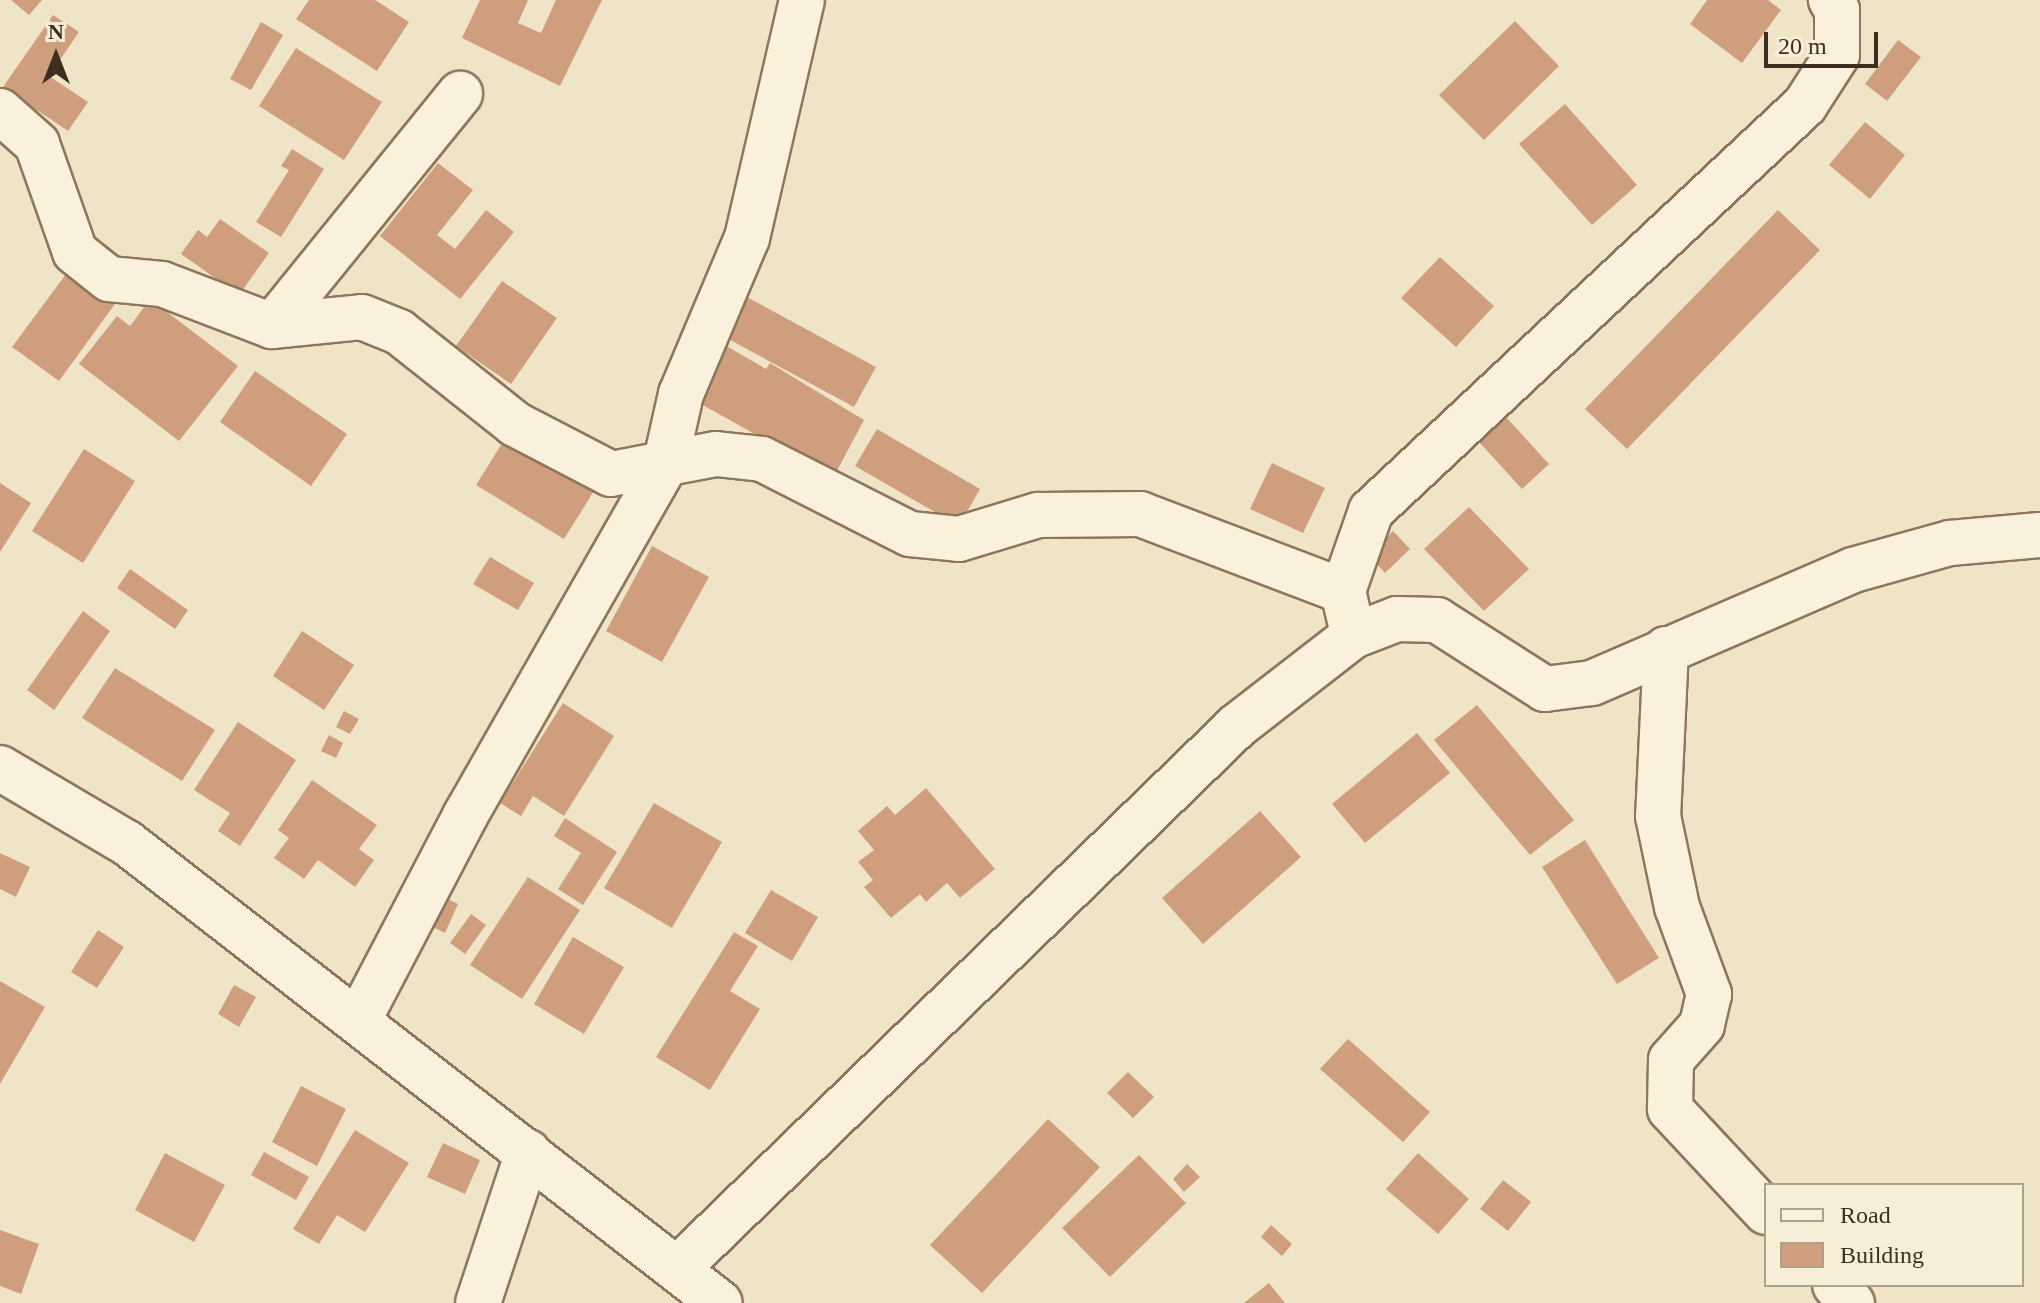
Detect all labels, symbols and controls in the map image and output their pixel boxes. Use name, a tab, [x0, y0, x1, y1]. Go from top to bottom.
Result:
north arrow	[16, 16, 96, 96]
scale bar	[1768, 16, 1882, 66]
text: N	[48, 19, 64, 44]
text: 20 m	[1778, 33, 1827, 59]
legend	[1764, 1183, 2024, 1287]
text: Road	[1840, 1202, 1891, 1228]
text: Building	[1840, 1242, 1924, 1268]

